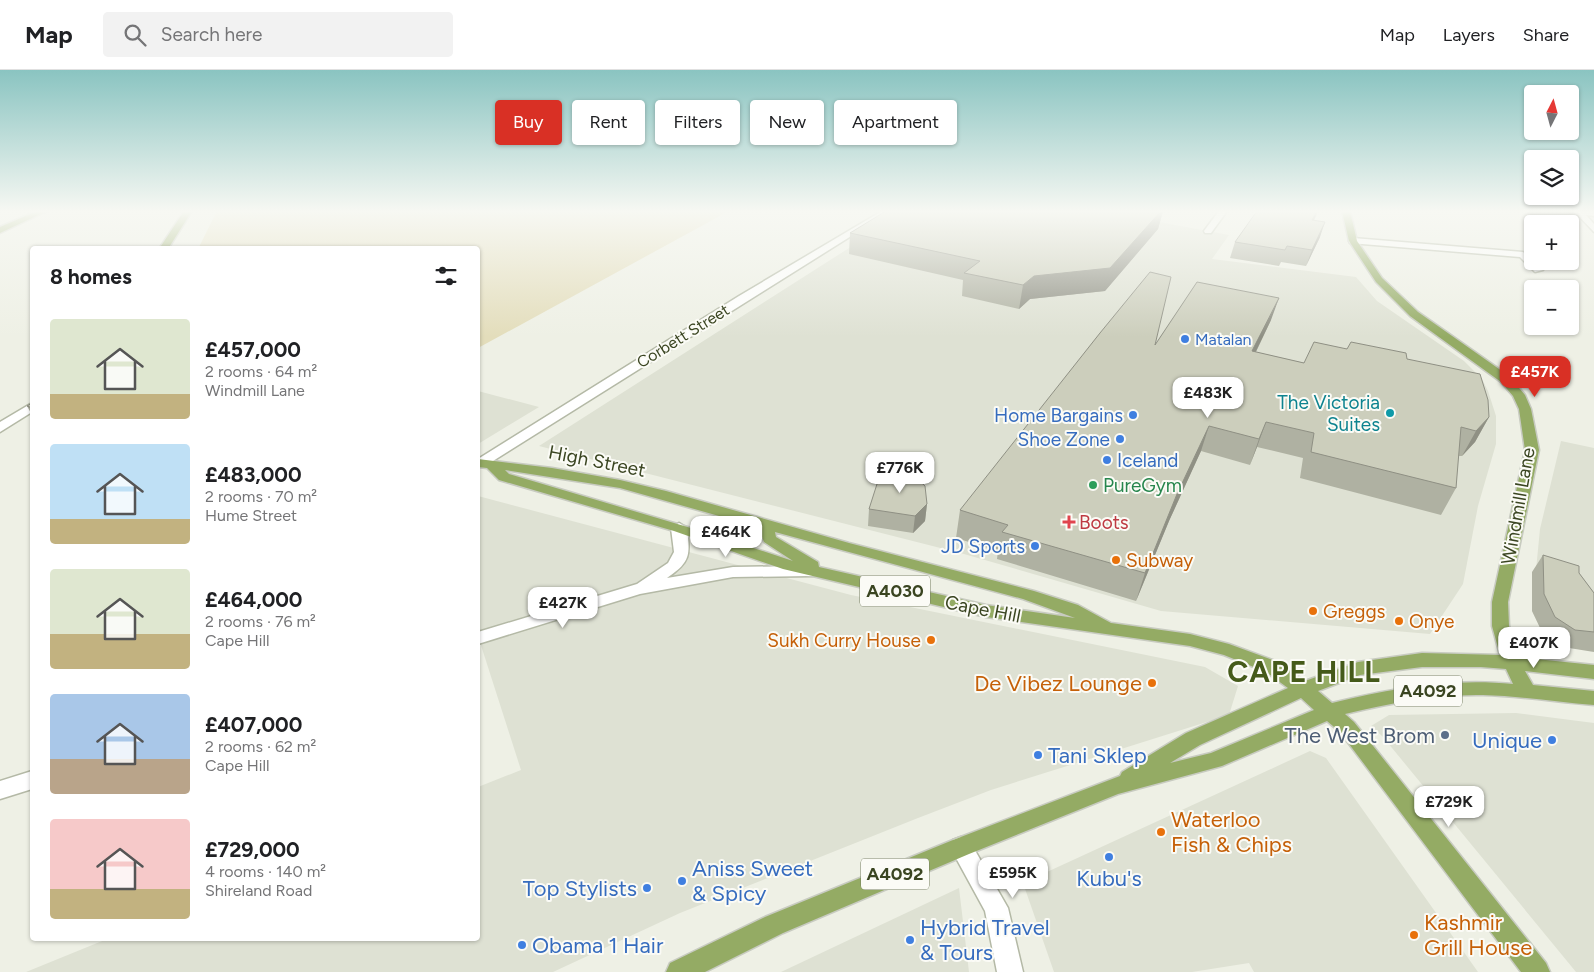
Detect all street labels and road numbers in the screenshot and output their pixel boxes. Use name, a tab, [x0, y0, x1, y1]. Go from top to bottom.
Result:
street label: Corbett Street	[633, 300, 733, 372]
street label: High Street	[547, 440, 647, 482]
street label: Windmill Lane	[1496, 446, 1540, 566]
road number: A4030	[860, 576, 930, 606]
street label: Cape Hill	[943, 590, 1023, 628]
road number: A4092	[1394, 676, 1462, 706]
road number: A4092	[861, 859, 929, 890]

